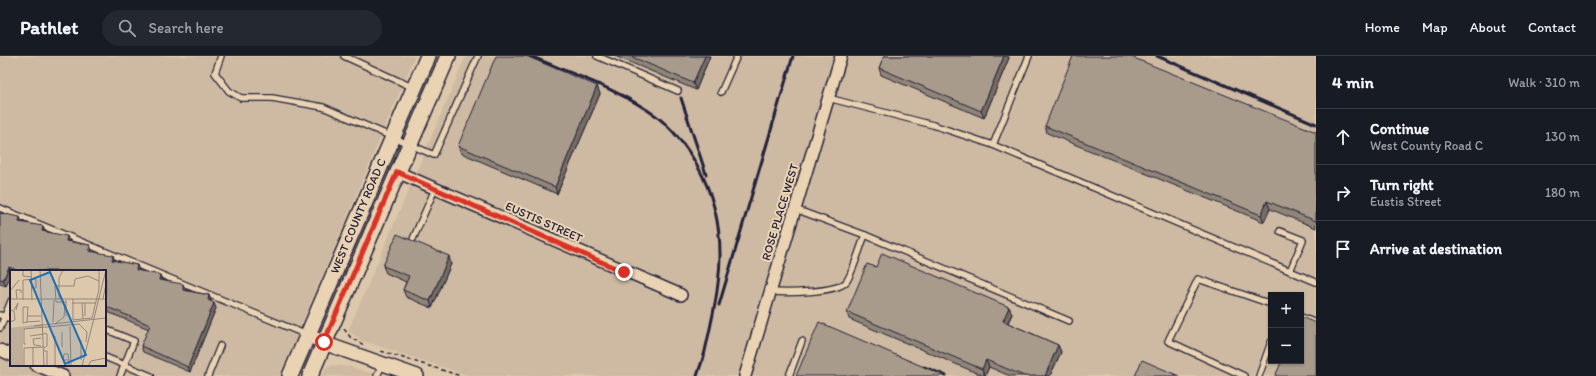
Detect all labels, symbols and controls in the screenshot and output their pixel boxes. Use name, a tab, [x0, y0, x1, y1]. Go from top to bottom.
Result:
search box	[102, 10, 382, 46]
text: Pathlet	[20, 16, 78, 39]
icon: search	[116, 17, 138, 39]
text: Search here	[148, 19, 224, 37]
text: Home	[1365, 19, 1400, 36]
text: Map	[1422, 19, 1448, 36]
text: About	[1470, 19, 1506, 36]
text: Contact	[1528, 19, 1576, 36]
text: 4 min	[1332, 72, 1374, 92]
text: Walk · 310 m	[1508, 75, 1580, 90]
text: Continue	[1370, 120, 1429, 138]
icon: ahead	[1332, 126, 1354, 148]
text: 130 m	[1545, 129, 1580, 144]
text: West County Road C	[1370, 138, 1483, 153]
street label: WEST COUNTY ROAD C	[327, 156, 389, 276]
street label: ROSE PLACE WEST	[759, 162, 801, 262]
text: Turn right	[1370, 176, 1434, 194]
icon: right	[1332, 182, 1354, 204]
text: 180 m	[1545, 185, 1580, 200]
text: Eustis Street	[1370, 194, 1442, 209]
street label: EUSTIS STREET	[503, 199, 585, 245]
icon: arrive	[1332, 238, 1354, 260]
text: Arrive at destination	[1370, 240, 1502, 258]
route end	[615, 263, 633, 281]
inset map	[10, 270, 106, 366]
map controls	[1268, 292, 1304, 364]
button: +	[1268, 292, 1304, 328]
button: −	[1268, 328, 1304, 364]
route start	[315, 333, 333, 351]

